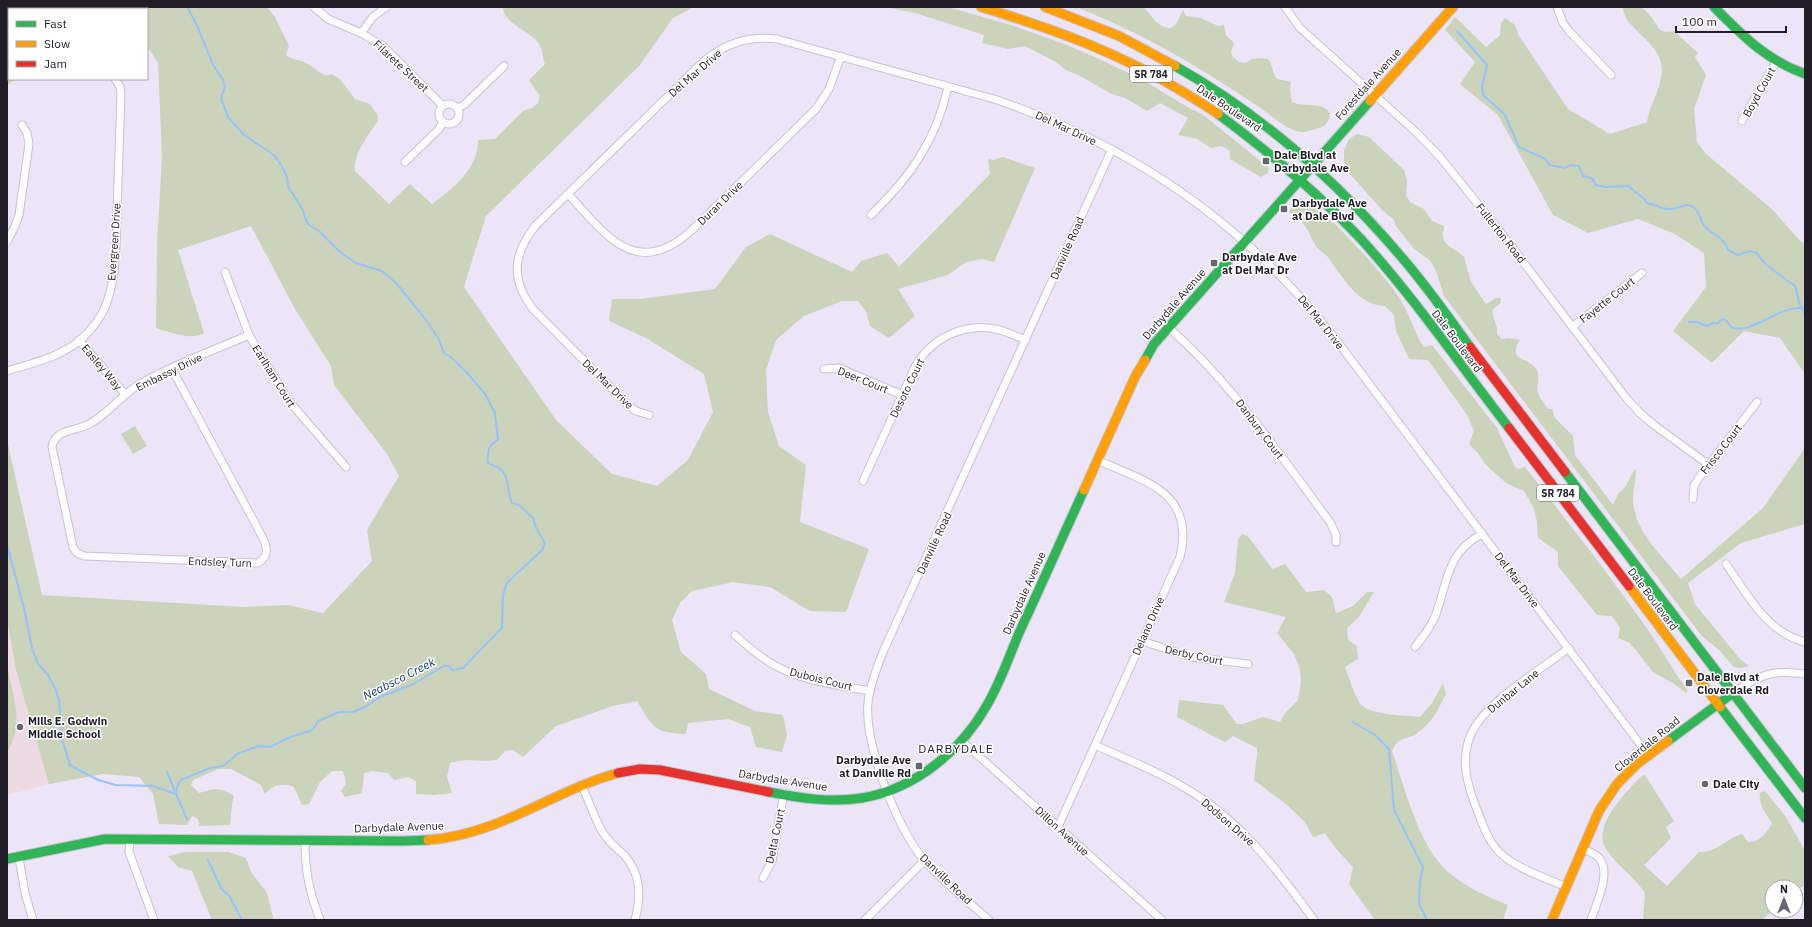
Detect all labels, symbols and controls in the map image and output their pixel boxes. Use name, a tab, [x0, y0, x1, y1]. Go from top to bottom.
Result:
legend	[8, 8, 148, 80]
scale bar	[1676, 8, 1786, 34]
text: 100 m	[1682, 14, 1717, 29]
text: Fast	[44, 16, 67, 31]
text: Slow	[44, 36, 70, 51]
street label: Filarete Street	[370, 37, 432, 95]
street label: Forestdale Avenue	[1332, 45, 1404, 123]
street label: Del Mar Drive	[666, 46, 724, 100]
text: Jam	[44, 56, 67, 71]
street label: Boyd Court	[1740, 64, 1778, 119]
road number: SR 784	[1130, 66, 1172, 82]
street label: Dale Boulevard	[1194, 81, 1264, 135]
street label: Del Mar Drive	[1033, 108, 1099, 148]
place label: Dale Blvd at Darbydale Ave	[1274, 148, 1349, 175]
marker: Dale Blvd at Darbydale Ave	[1261, 156, 1271, 166]
street label: Duran Drive	[694, 178, 746, 228]
place label: Darbydale Ave at Dale Blvd	[1292, 196, 1367, 223]
street label: Fullerton Road	[1473, 200, 1529, 266]
street label: Evergreen Drive	[104, 203, 124, 281]
marker: Darbydale Ave at Dale Blvd	[1279, 204, 1289, 214]
street label: Danville Road	[1047, 214, 1087, 282]
place label: Darbydale Ave at Del Mar Dr	[1222, 250, 1297, 277]
marker: Darbydale Ave at Del Mar Dr	[1209, 258, 1219, 268]
street label: Darbydale Avenue	[1139, 266, 1209, 342]
street label: Fayette Court	[1577, 274, 1638, 326]
street label: Del Mar Drive	[1295, 292, 1347, 352]
street label: Dale Boulevard	[1429, 307, 1485, 375]
street label: Easley Way	[79, 341, 126, 393]
street label: Earlham Court	[249, 342, 299, 410]
street label: Embassy Drive	[133, 350, 205, 394]
street label: Del Mar Drive	[579, 356, 637, 412]
street label: Desoto Court	[887, 356, 928, 420]
street label: Deer Court	[836, 364, 890, 397]
street label: Danbury Court	[1233, 396, 1287, 462]
street label: Frisco Court	[1697, 421, 1745, 477]
road number: SR 784	[1537, 485, 1579, 501]
street label: Danville Road	[913, 509, 955, 577]
street label: Darbydale Avenue	[999, 549, 1049, 637]
street label: Del Mar Drive	[1492, 549, 1542, 611]
street label: Endsley Turn	[188, 554, 252, 570]
street label: Dale Boulevard	[1625, 565, 1681, 633]
street label: Delano Drive	[1129, 594, 1167, 658]
street label: Derby Court	[1164, 642, 1224, 668]
water label: Neabsco Creek	[360, 654, 438, 703]
street label: Dubois Court	[788, 664, 854, 694]
street label: Dunbar Lane	[1484, 666, 1542, 716]
place label: Dale Blvd at Cloverdale Rd	[1697, 670, 1769, 697]
marker: Dale Blvd at Cloverdale Rd	[1684, 678, 1694, 688]
street label: Cloverdale Road	[1611, 713, 1683, 775]
place label: Mills E. Godwin Middle School	[28, 714, 107, 741]
marker: Mills E. Godwin Middle School	[15, 722, 25, 732]
district label: DARBYDALE	[918, 741, 994, 756]
place label: Darbydale Ave at Danville Rd	[836, 753, 911, 780]
marker: Darbydale Ave at Danville Rd	[914, 761, 924, 771]
street label: Darbydale Avenue	[738, 766, 828, 794]
place label: Dale City	[1713, 777, 1760, 791]
marker: Dale City	[1700, 779, 1710, 789]
street label: Dodson Drive	[1199, 795, 1257, 849]
street label: Dillon Avenue	[1032, 803, 1092, 859]
street label: Delta Court	[762, 807, 788, 865]
street label: Darbydale Avenue	[354, 818, 444, 836]
street label: Danville Road	[917, 851, 975, 907]
north arrow	[1764, 879, 1804, 919]
text: N	[1780, 882, 1788, 896]

